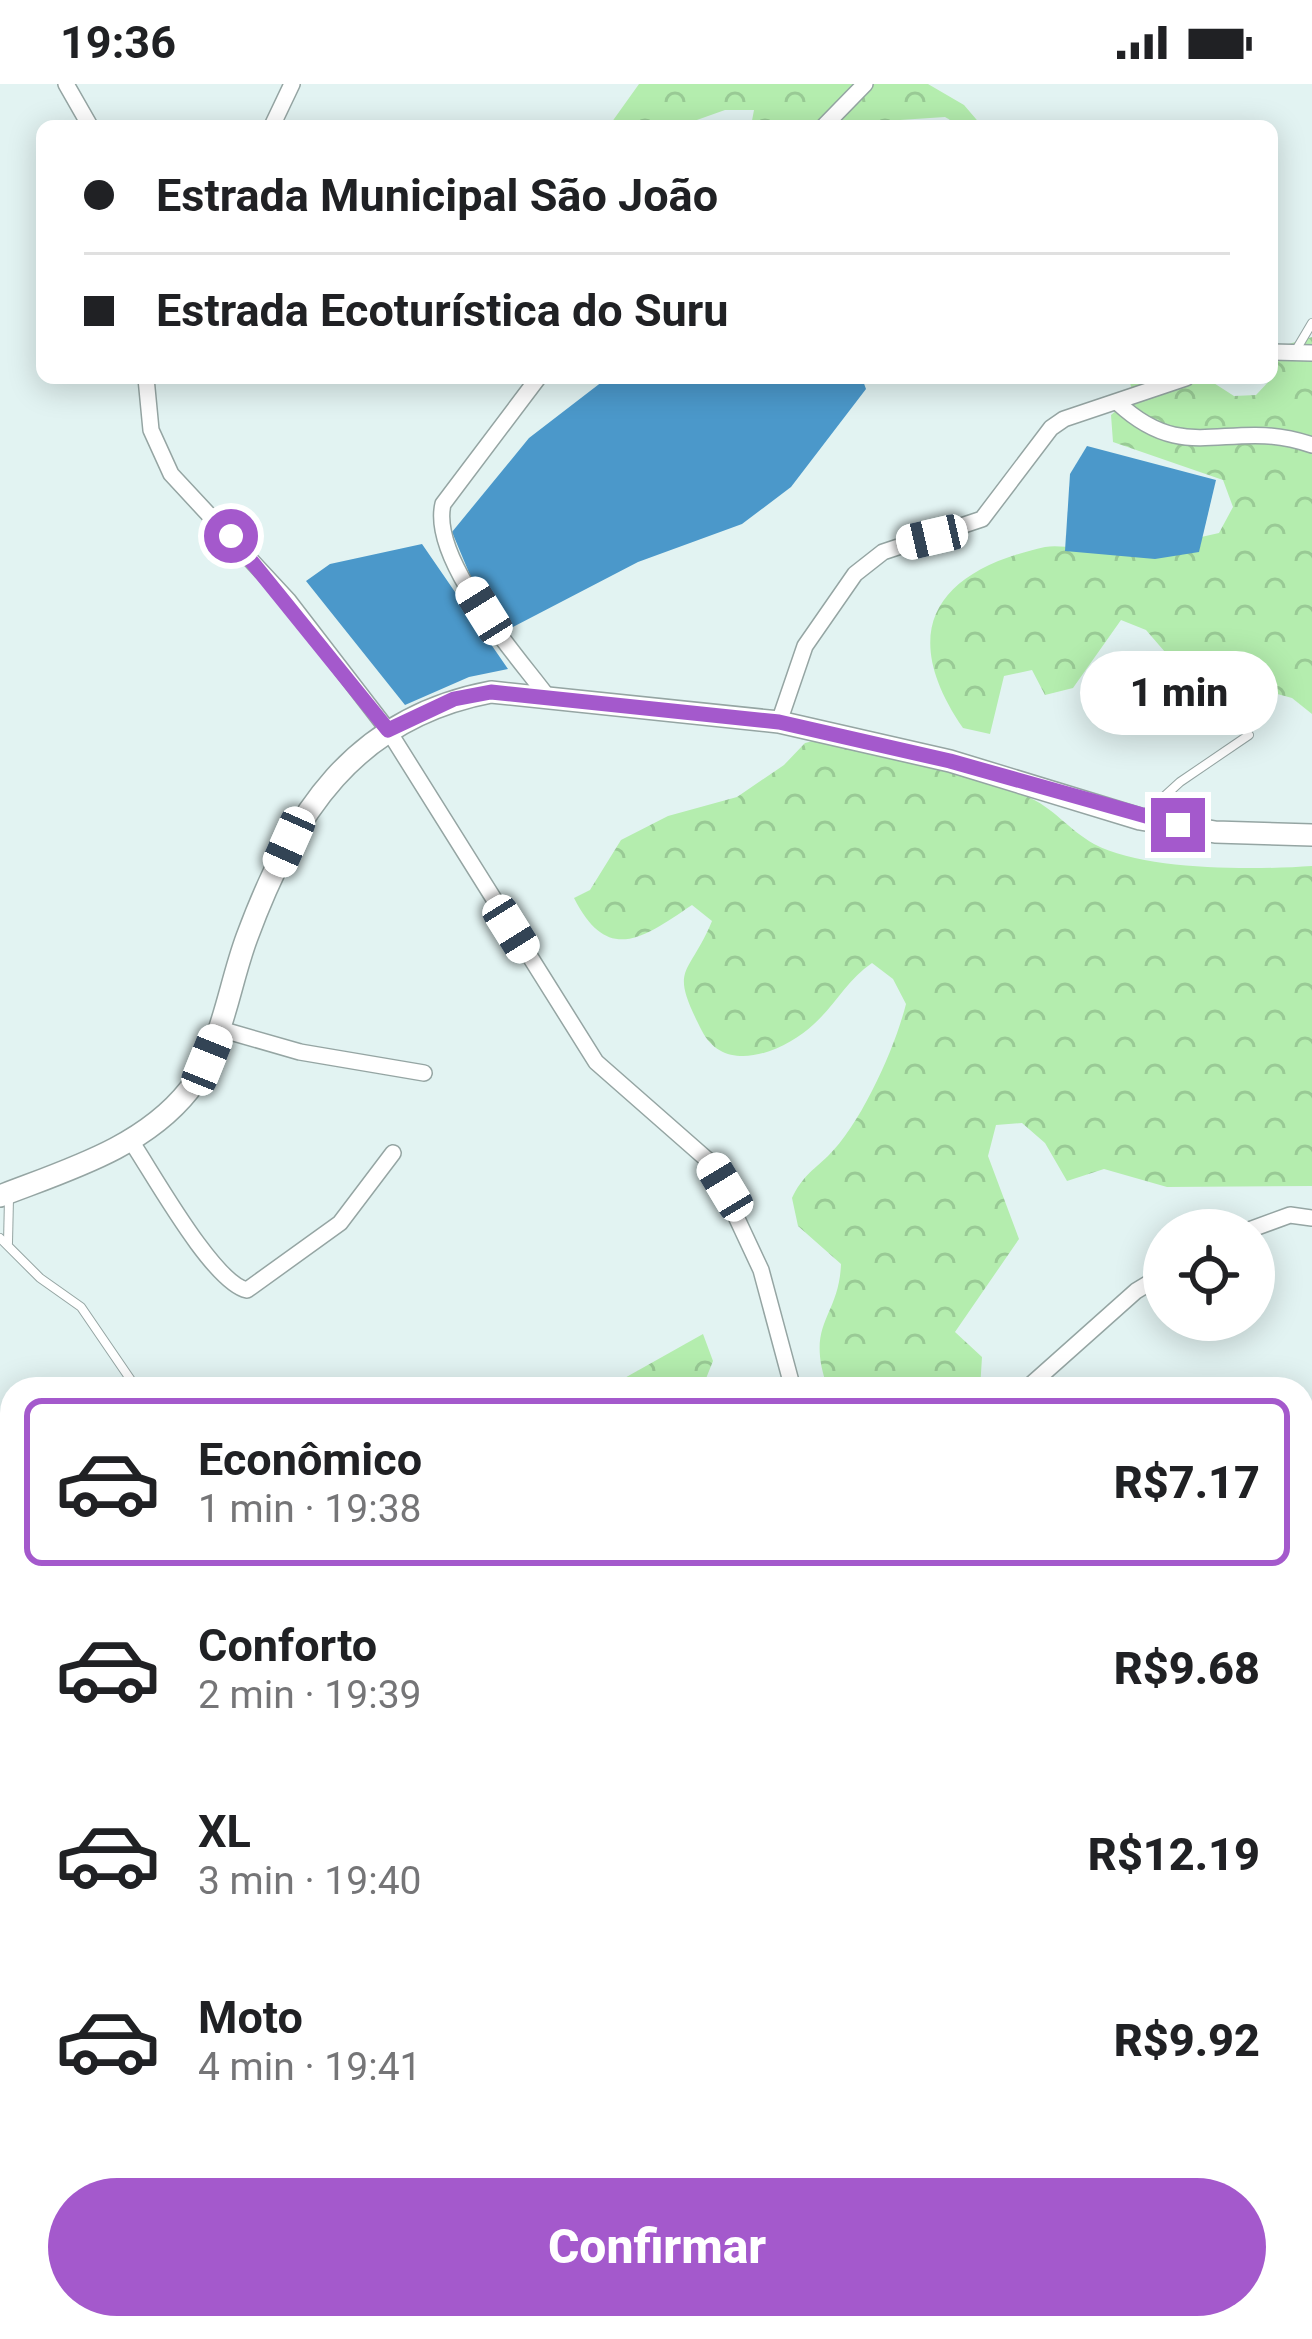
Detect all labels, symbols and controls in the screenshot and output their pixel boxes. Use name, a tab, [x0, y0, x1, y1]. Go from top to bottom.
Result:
text: 19:36	[60, 16, 176, 69]
text: Estrada Municipal São João	[156, 169, 718, 222]
text: Estrada Ecoturística do Suru	[156, 284, 729, 337]
route start	[204, 509, 258, 563]
car	[893, 511, 971, 563]
car	[450, 571, 518, 651]
callout: 1 min	[1079, 651, 1277, 735]
text: 1 min	[1130, 670, 1228, 716]
route end	[1151, 798, 1205, 852]
car	[258, 802, 320, 882]
car	[477, 889, 545, 969]
car	[177, 1020, 237, 1100]
car	[691, 1147, 759, 1227]
map controls	[1143, 1209, 1275, 1341]
button: locate	[1143, 1209, 1275, 1341]
icon: car	[54, 1428, 162, 1536]
text: Econômico	[198, 1433, 422, 1486]
text: R$7.17	[1114, 1456, 1260, 1509]
text: 1 min · 19:38	[198, 1486, 421, 1532]
icon: car	[54, 1614, 162, 1722]
text: Conforto	[198, 1619, 377, 1672]
text: R$9.68	[1114, 1642, 1260, 1695]
text: 2 min · 19:39	[198, 1672, 421, 1718]
icon: car	[54, 1800, 162, 1908]
text: XL	[198, 1805, 251, 1858]
text: R$12.19	[1088, 1828, 1260, 1881]
text: 3 min · 19:40	[198, 1858, 421, 1904]
icon: car	[54, 1986, 162, 2094]
text: Moto	[198, 1991, 303, 2044]
text: R$9.92	[1114, 2014, 1260, 2067]
text: 4 min · 19:41	[198, 2044, 421, 2090]
button: Confirmar	[48, 2178, 1266, 2316]

